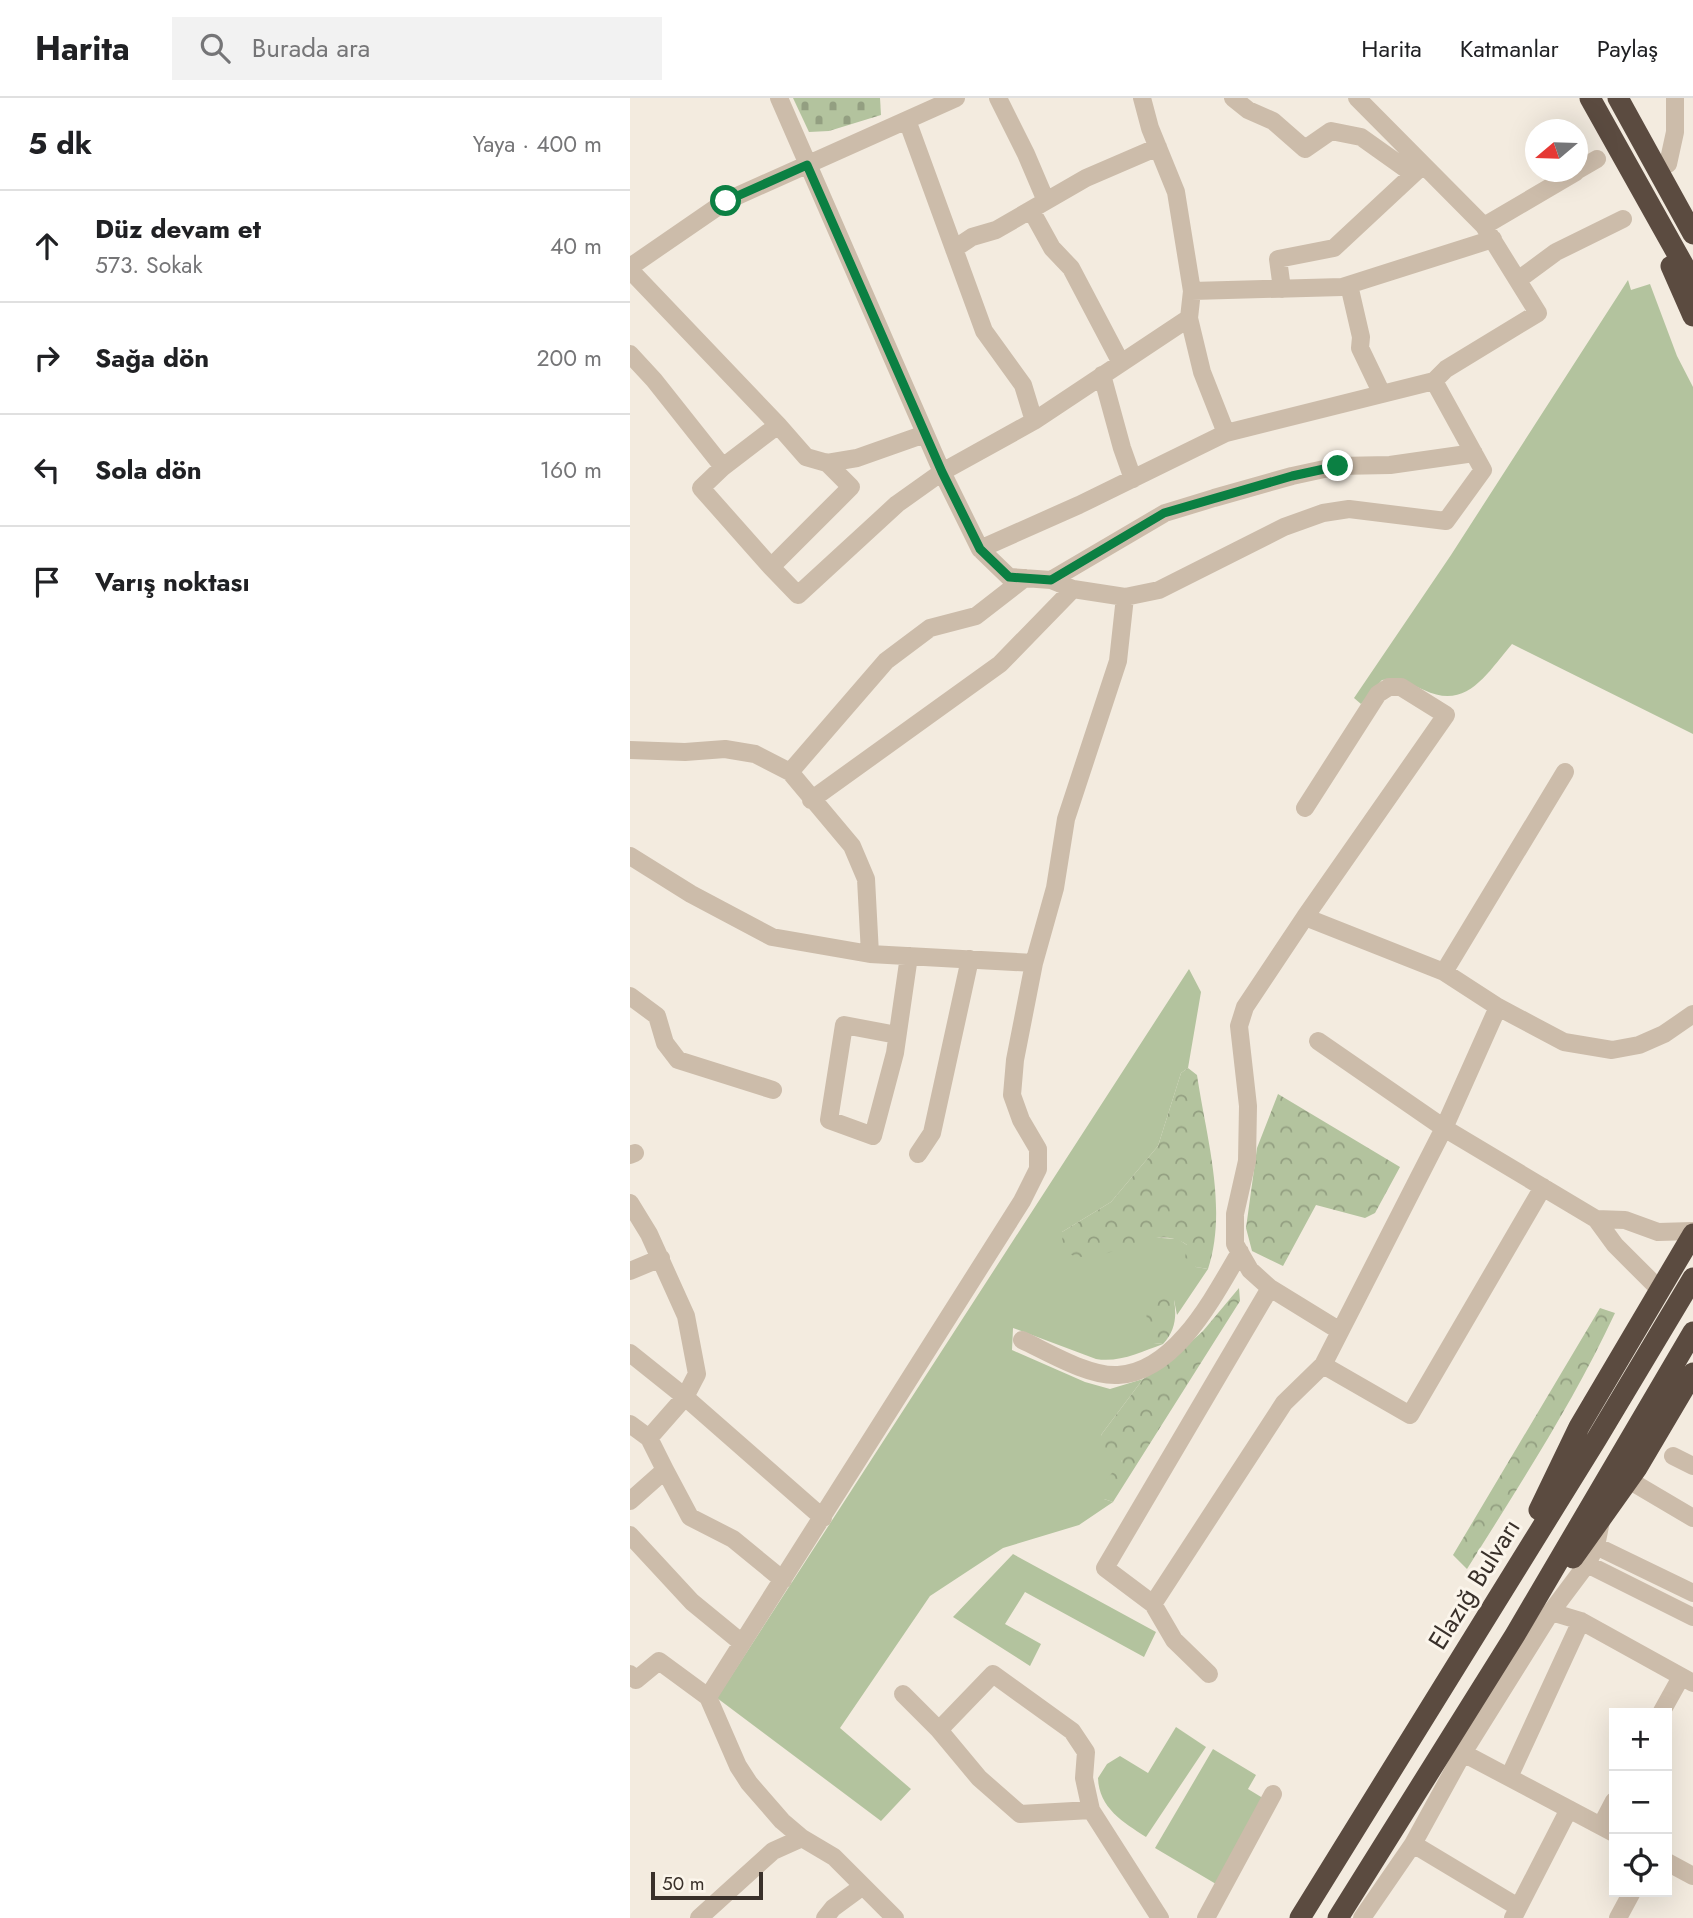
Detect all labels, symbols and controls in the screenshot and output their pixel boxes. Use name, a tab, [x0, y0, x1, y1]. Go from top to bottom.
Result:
search box	[172, 17, 662, 80]
text: Harita	[35, 25, 130, 72]
icon: search	[196, 29, 234, 67]
text: Burada ara	[252, 29, 370, 67]
text: Harita	[1361, 31, 1422, 66]
text: Katmanlar	[1460, 31, 1559, 66]
text: Paylaş	[1597, 31, 1658, 66]
north arrow	[1525, 119, 1588, 182]
text: 5 dk	[28, 122, 92, 165]
text: Yaya · 400 m	[473, 127, 602, 161]
route start	[710, 185, 741, 216]
text: Düz devam et	[95, 210, 261, 248]
icon: ahead	[28, 227, 66, 265]
text: 40 m	[550, 229, 602, 263]
text: 573. Sokak	[95, 248, 203, 282]
icon: right	[28, 339, 66, 377]
text: Sağa dön	[95, 339, 209, 377]
text: 200 m	[536, 341, 602, 375]
route end	[1322, 450, 1353, 481]
icon: left	[28, 451, 66, 489]
text: Sola dön	[95, 451, 202, 489]
text: 160 m	[540, 453, 602, 487]
icon: arrive	[28, 563, 66, 601]
text: Varış noktası	[95, 563, 250, 601]
street label: Elazığ Bulvarı	[1419, 1511, 1529, 1657]
map controls	[1609, 1708, 1672, 1897]
button: +	[1609, 1708, 1672, 1771]
button: −	[1609, 1771, 1672, 1834]
button: locate	[1609, 1834, 1672, 1897]
scale bar	[651, 1869, 763, 1901]
text: 50 m	[662, 1870, 705, 1897]

